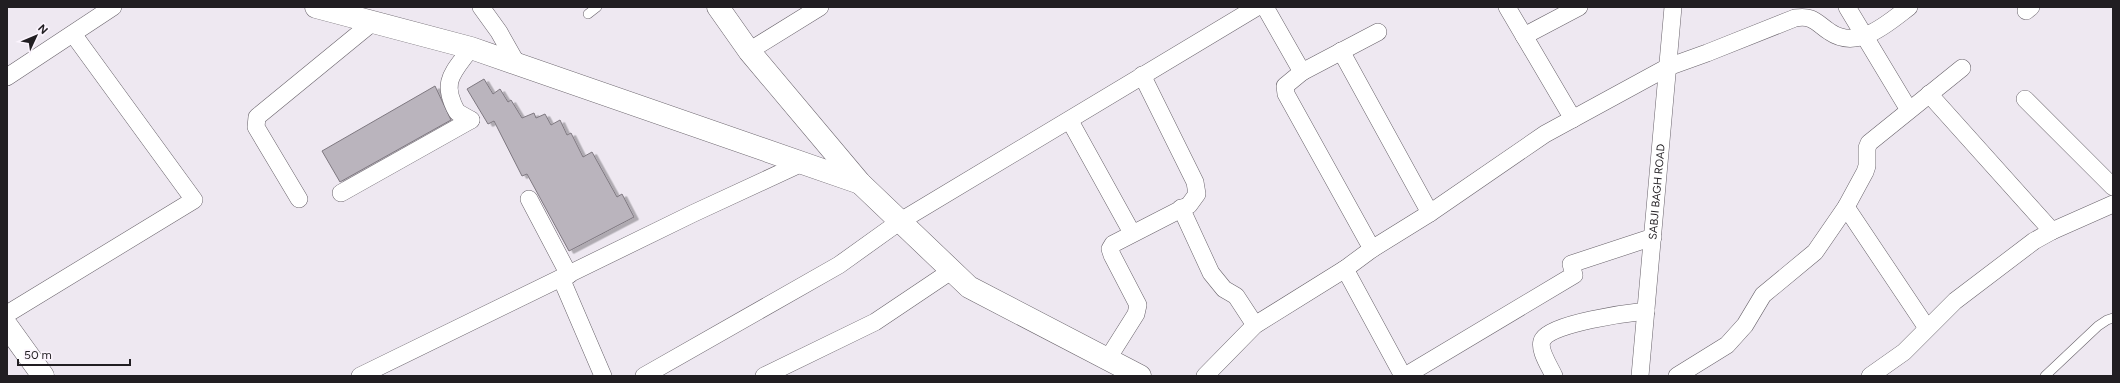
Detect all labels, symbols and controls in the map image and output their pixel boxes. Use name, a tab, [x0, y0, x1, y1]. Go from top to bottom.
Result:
north arrow	[16, 16, 56, 56]
text: N	[35, 22, 50, 37]
street label: SABJI BAGH ROAD	[1646, 143, 1668, 240]
scale bar	[18, 341, 130, 367]
text: 50 m	[24, 348, 52, 362]

